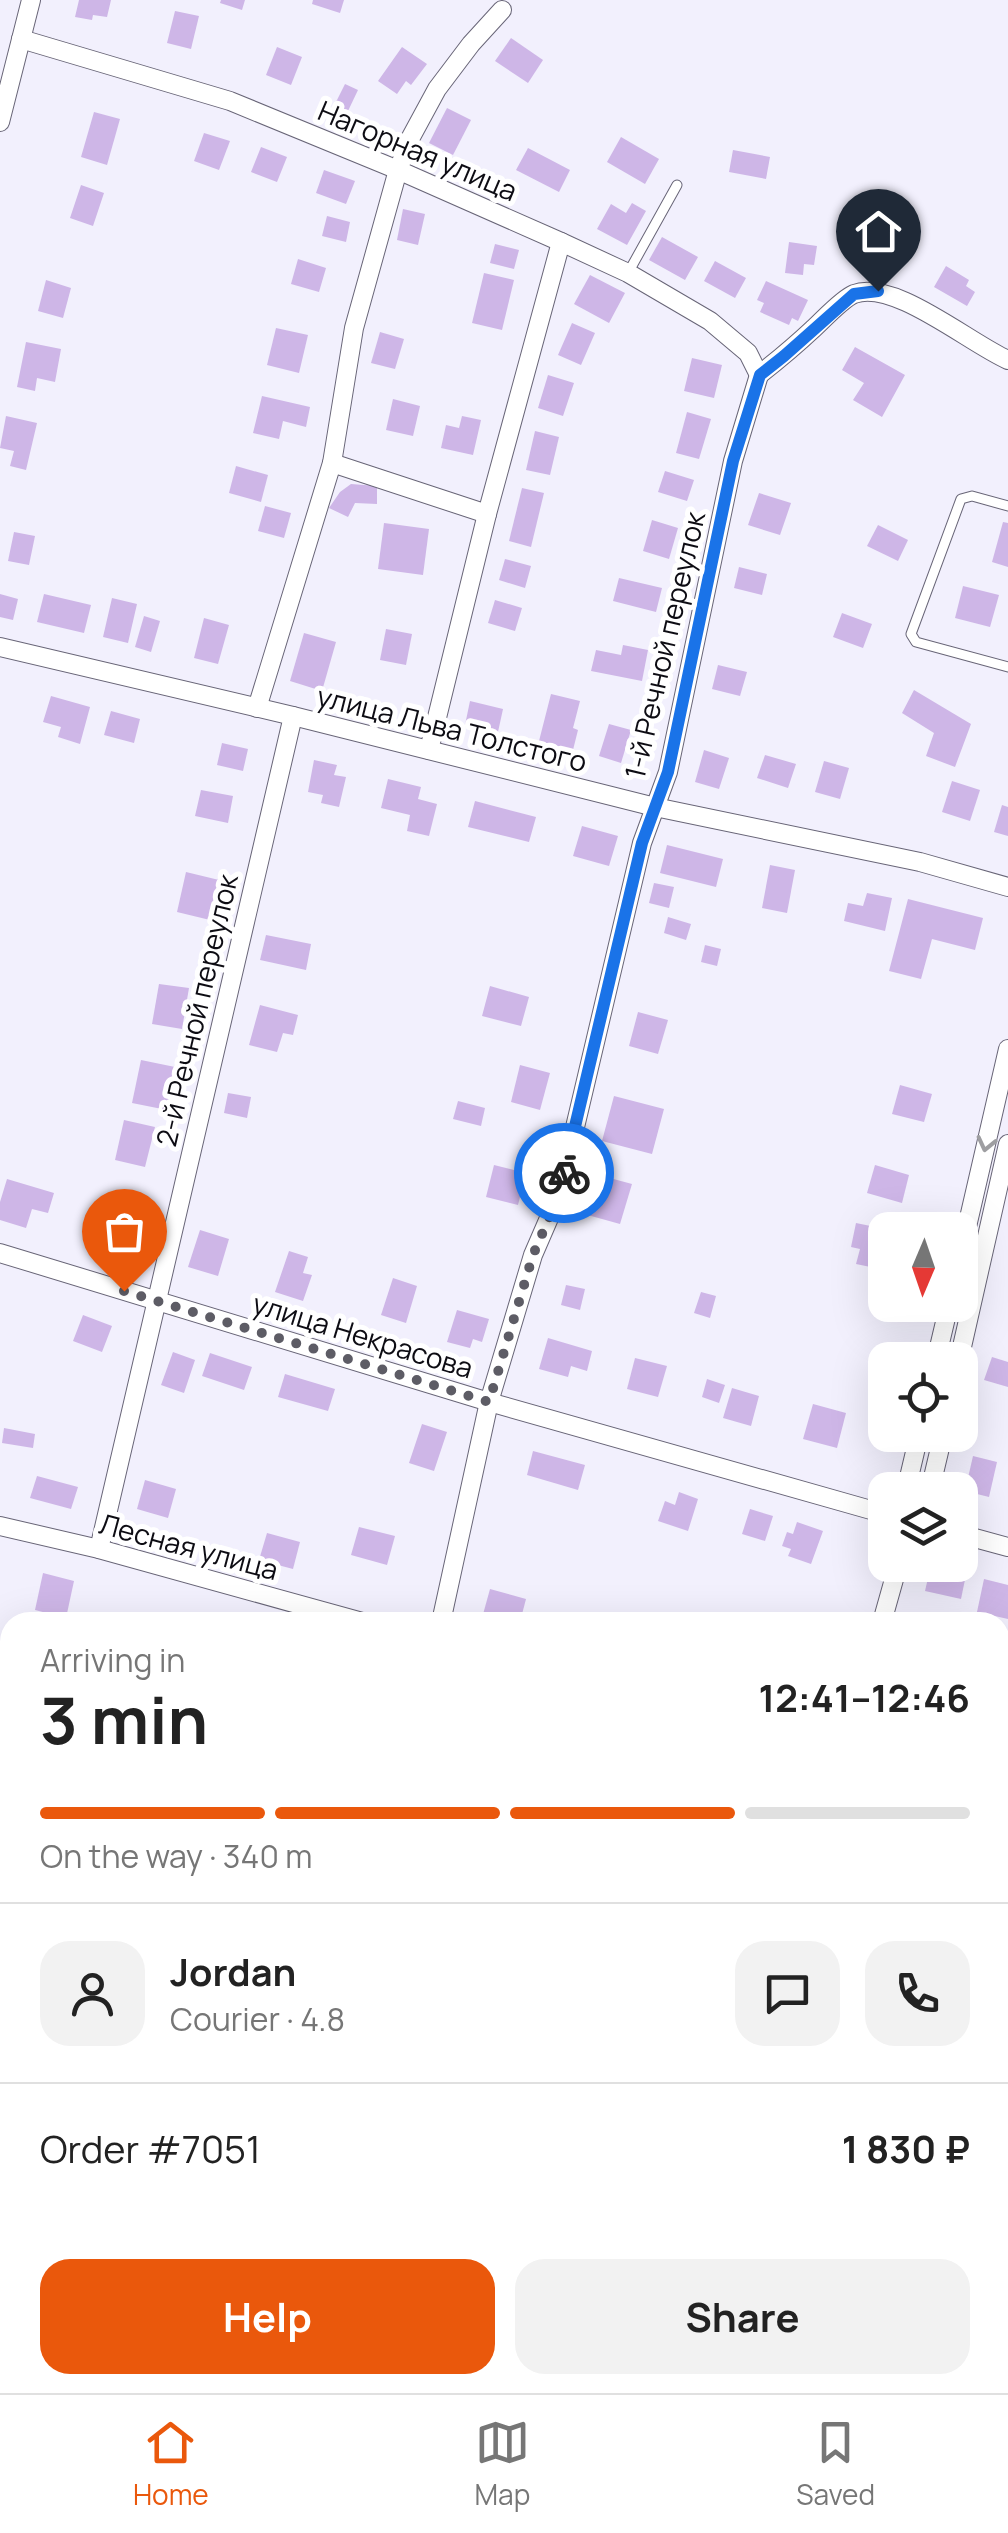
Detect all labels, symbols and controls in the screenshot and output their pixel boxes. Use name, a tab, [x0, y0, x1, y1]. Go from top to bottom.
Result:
street label: Нагорная улица	[313, 91, 523, 209]
pin	[836, 189, 921, 292]
icon: home	[851, 204, 906, 259]
street label: 1-й Речной переулок	[615, 507, 713, 782]
street label: улица Льва Толстого	[313, 676, 591, 780]
street label: 2-й Речной переулок	[146, 869, 246, 1150]
courier	[514, 1123, 614, 1223]
one-way arrow	[977, 1135, 998, 1152]
icon: bike	[537, 1146, 592, 1201]
pin	[82, 1189, 167, 1292]
icon: bag	[97, 1204, 152, 1259]
north arrow	[868, 1212, 978, 1322]
map controls	[868, 1212, 978, 1582]
street label: улица Некрасова	[248, 1283, 478, 1387]
button: locate	[868, 1342, 978, 1452]
button: layers	[868, 1472, 978, 1582]
street label: Лесная улица	[95, 1504, 283, 1588]
text: Arriving in	[40, 1638, 185, 1682]
text: 12:41–12:46	[759, 1671, 970, 1723]
text: 3 min	[40, 1675, 208, 1764]
text: On the way · 340 m	[40, 1834, 312, 1878]
button: person	[40, 1941, 145, 2046]
button: chat	[735, 1941, 840, 2046]
button: phone	[865, 1941, 970, 2046]
text: Jordan	[170, 1945, 296, 1997]
text: Courier · 4.8	[170, 1997, 345, 2041]
text: Order #7051	[40, 2122, 261, 2174]
text: 1 830 ₽	[842, 2122, 970, 2174]
button: Help	[40, 2259, 495, 2374]
button: Share	[515, 2259, 970, 2374]
tab: Home	[133, 2415, 209, 2513]
tab: Map	[475, 2415, 530, 2513]
tab: Saved	[796, 2415, 875, 2513]

